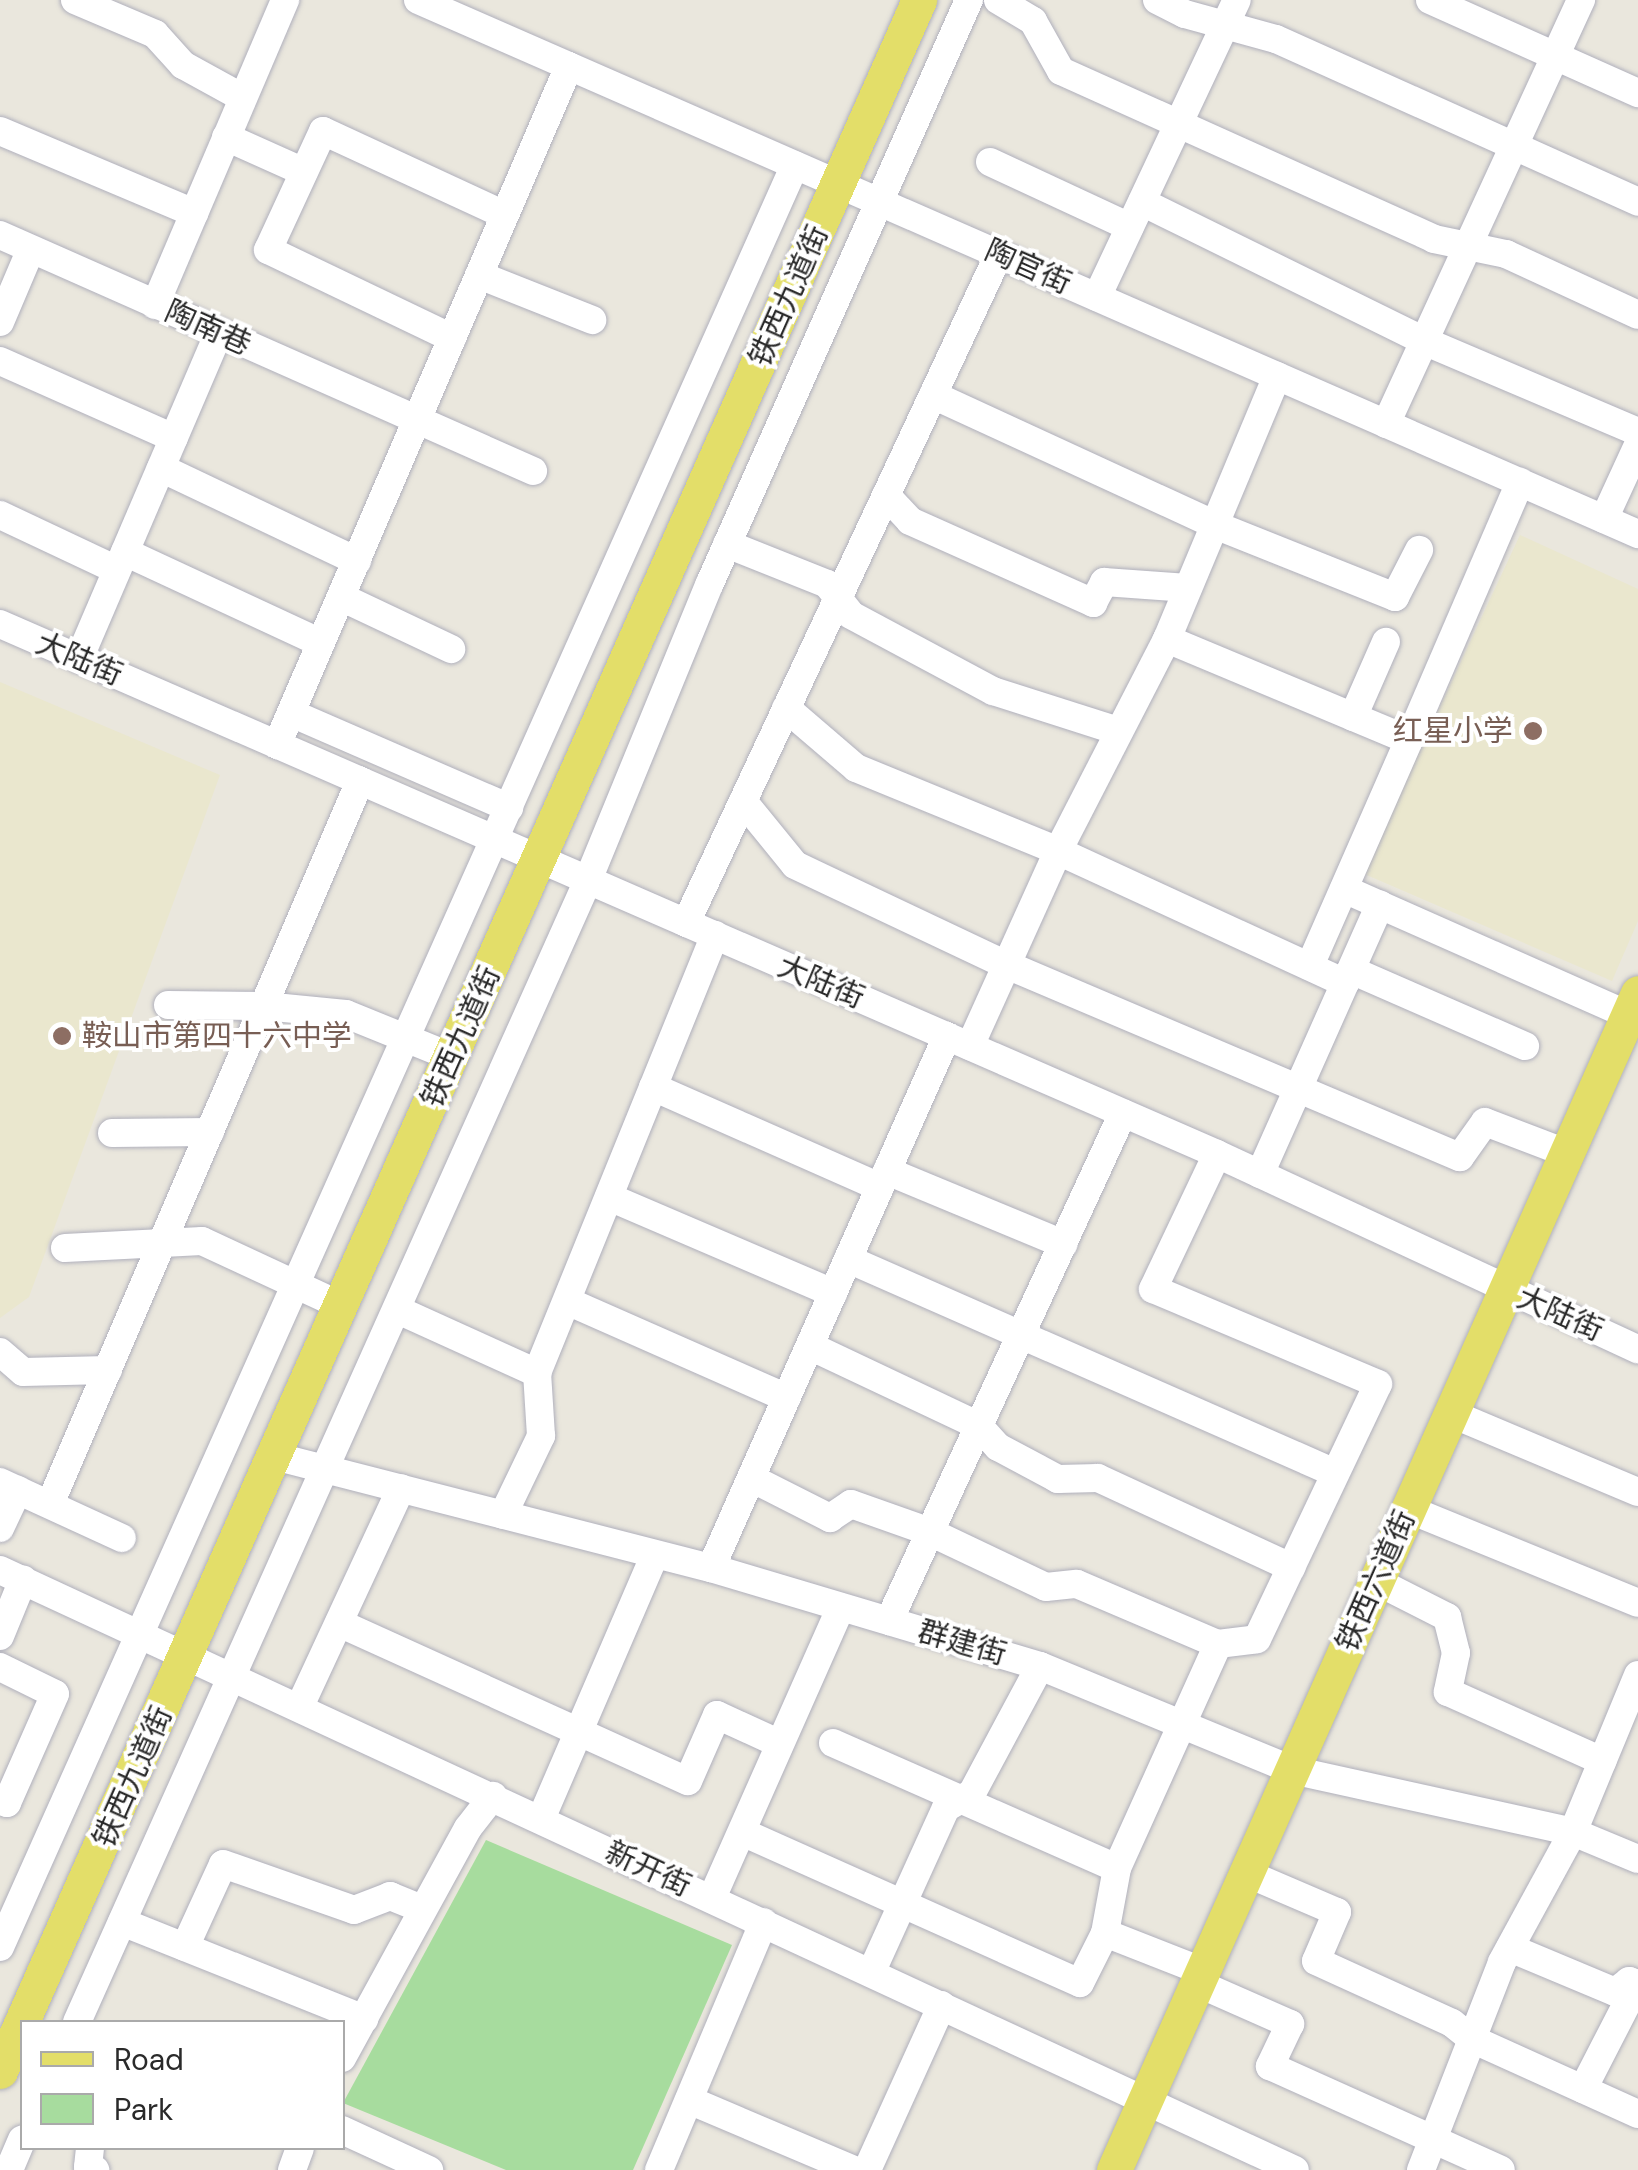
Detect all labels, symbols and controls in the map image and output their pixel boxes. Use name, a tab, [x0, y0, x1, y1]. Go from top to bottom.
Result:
street label: 铁西九道街	[742, 220, 836, 372]
street label: 陶官街	[980, 232, 1076, 302]
street label: 陶南巷	[160, 293, 256, 363]
street label: 大陆街	[31, 625, 127, 693]
place label: 红星小学	[1393, 713, 1513, 749]
marker: 红星小学	[1522, 720, 1544, 742]
street label: 大陆街	[773, 948, 869, 1016]
street label: 铁西九道街	[414, 961, 508, 1113]
place label: 鞍山市第四十六中学	[82, 1018, 352, 1054]
marker: 鞍山市第四十六中学	[51, 1025, 73, 1047]
street label: 大陆街	[1512, 1279, 1608, 1349]
street label: 铁西六道街	[1329, 1505, 1423, 1657]
street label: 群建街	[914, 1613, 1010, 1673]
street label: 铁西九道街	[86, 1701, 180, 1853]
street label: 新开街	[600, 1834, 696, 1904]
legend	[20, 2020, 345, 2150]
text: Road	[114, 2040, 184, 2079]
text: Park	[114, 2090, 173, 2129]

